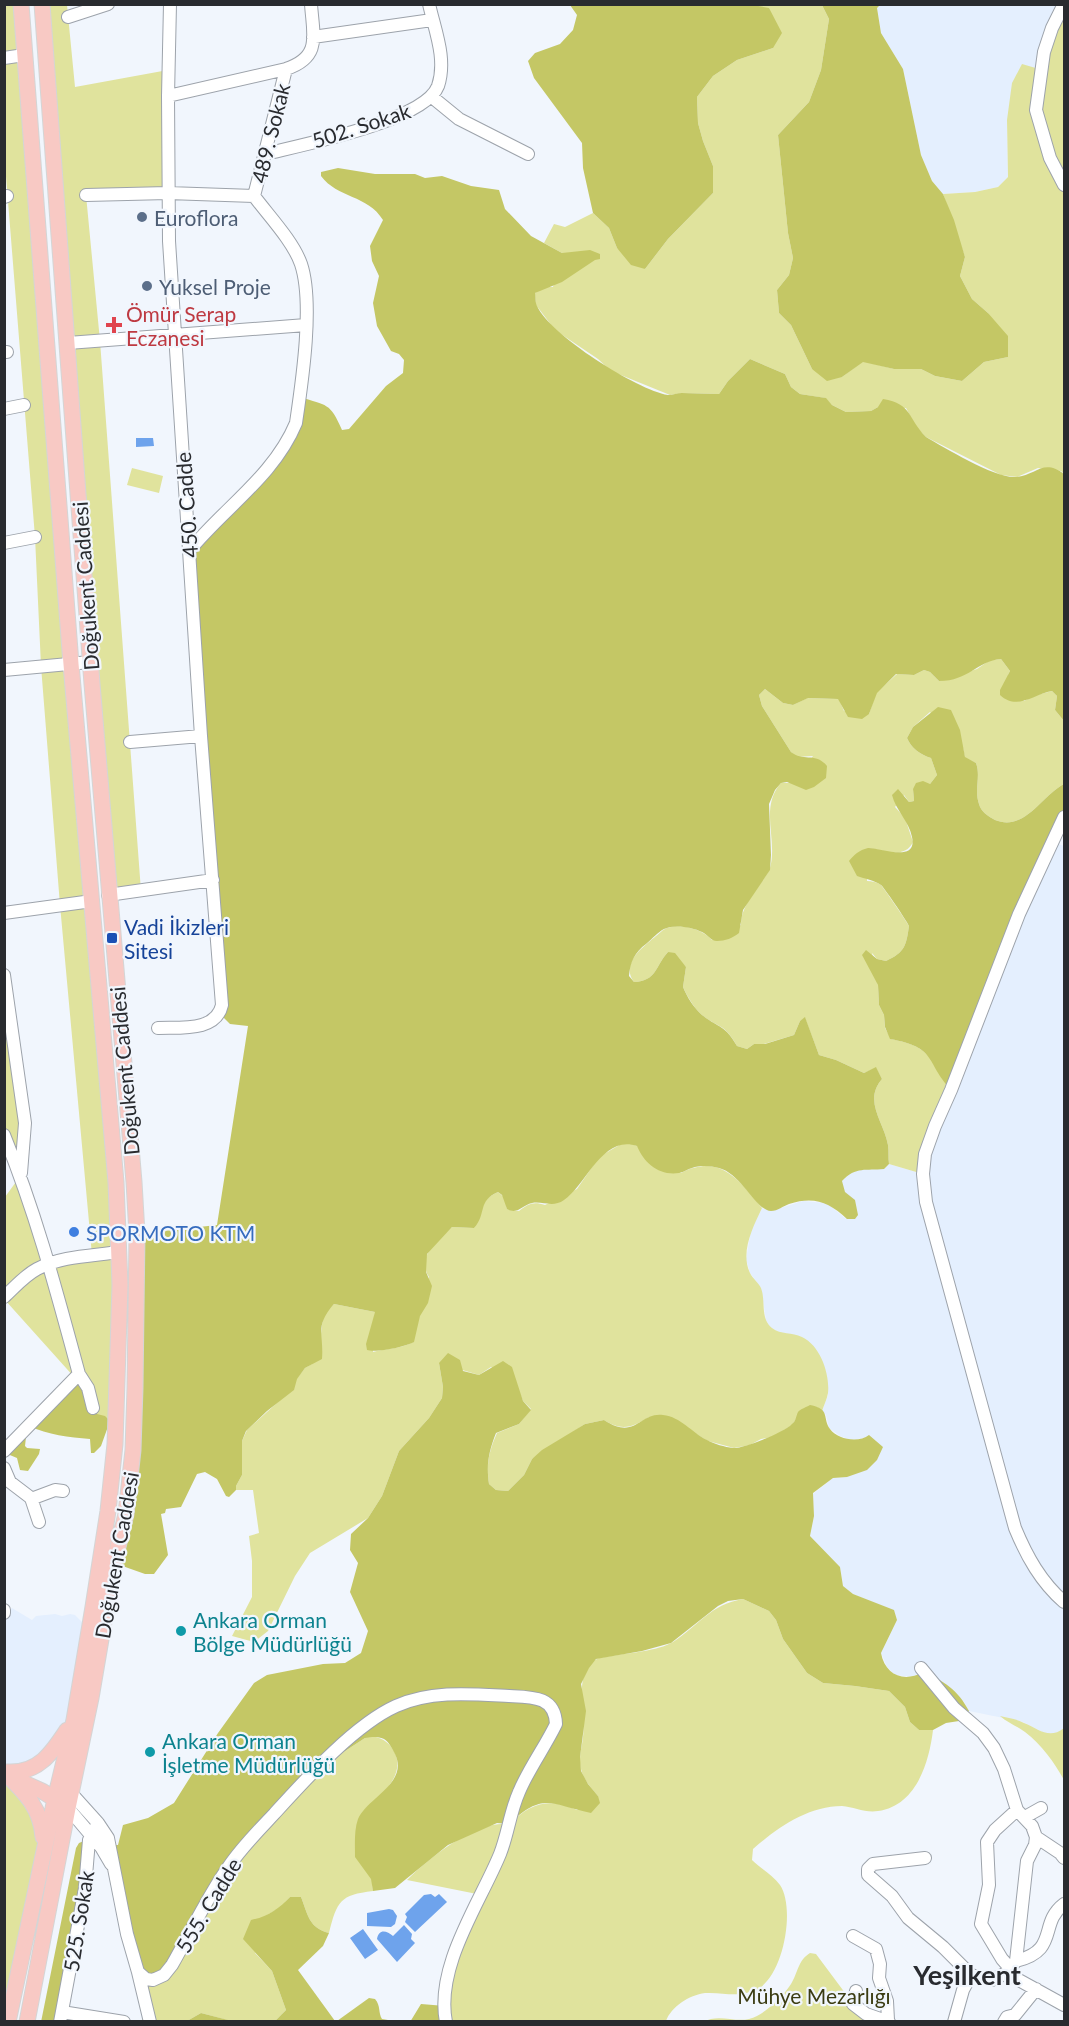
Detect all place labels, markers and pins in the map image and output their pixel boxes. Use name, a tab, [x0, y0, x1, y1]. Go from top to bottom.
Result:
place label: Euroflora	[154, 205, 238, 230]
marker: Euroflora	[135, 210, 149, 224]
place label: Yuksel Proje	[159, 274, 271, 299]
marker: Yuksel Proje	[140, 279, 154, 293]
place label: Ömür Serap Eczanesi	[126, 301, 236, 350]
marker: Ömür Serap Eczanesi	[107, 318, 121, 332]
place label: Vadi İkizleri Sitesi	[124, 914, 229, 963]
marker: Vadi İkizleri Sitesi	[105, 931, 119, 945]
place label: SPORMOTO KTM	[86, 1220, 255, 1245]
marker: SPORMOTO KTM	[67, 1225, 81, 1239]
place label: Ankara Orman Bölge Müdürlüğü	[193, 1607, 352, 1656]
marker: Ankara Orman Bölge Müdürlüğü	[174, 1624, 188, 1638]
place label: Ankara Orman İşletme Müdürlüğü	[162, 1728, 335, 1777]
marker: Ankara Orman İşletme Müdürlüğü	[143, 1745, 157, 1759]

